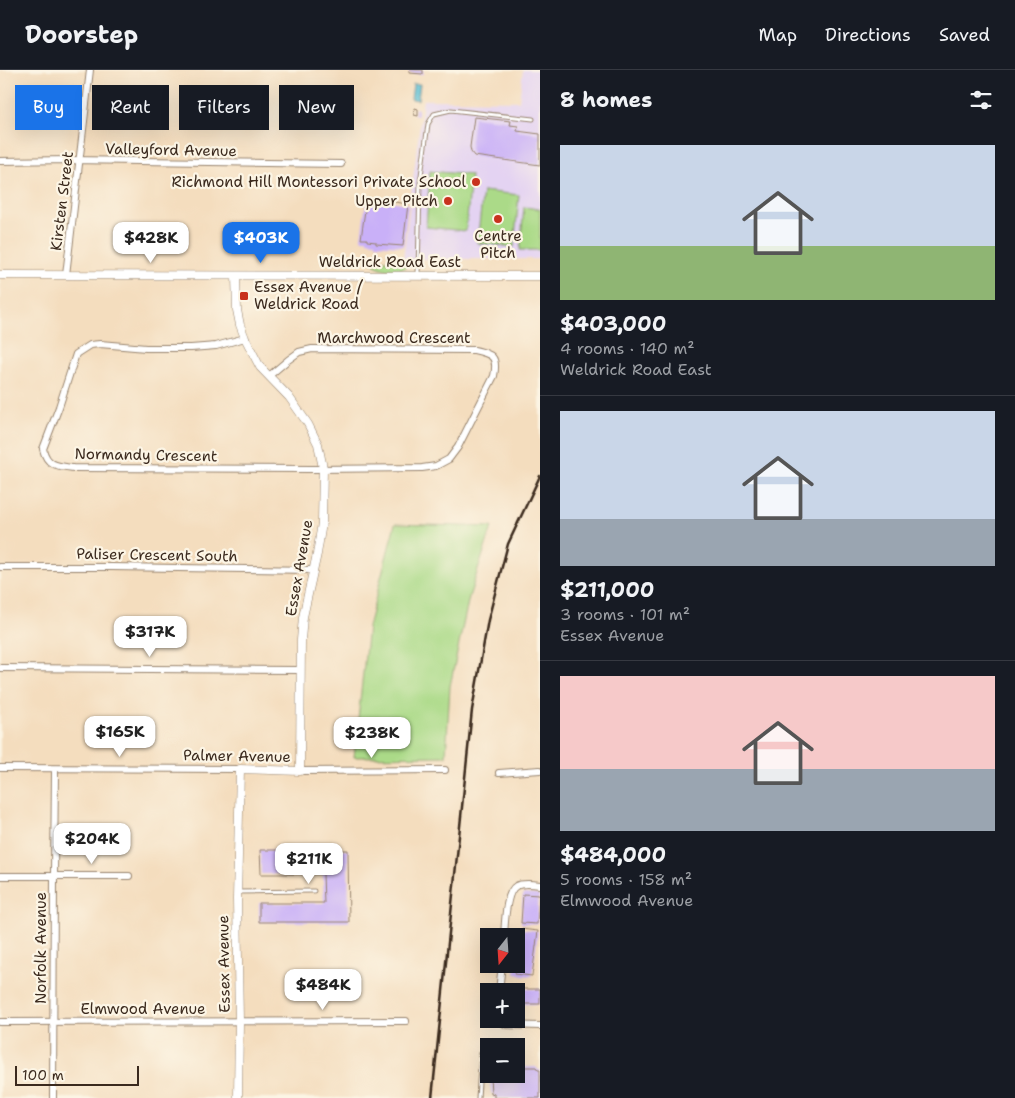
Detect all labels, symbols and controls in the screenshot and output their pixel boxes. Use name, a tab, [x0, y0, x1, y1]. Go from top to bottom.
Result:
text: Doorstep	[25, 19, 138, 51]
text: Map	[759, 23, 797, 47]
text: Directions	[825, 23, 911, 47]
text: Saved	[939, 23, 990, 47]
chip: Buy	[15, 85, 82, 130]
chip: Rent	[92, 85, 169, 130]
chip: Filters	[179, 85, 269, 130]
chip: New	[279, 85, 354, 130]
text: 8 homes	[560, 86, 652, 114]
icon: filters	[967, 86, 995, 114]
street label: Valleyford Avenue	[105, 139, 237, 161]
street label: Kirsten Street	[46, 150, 78, 252]
place label: Richmond Hill Montessori Private School	[172, 172, 466, 192]
marker: Richmond Hill Montessori Private School	[470, 176, 482, 188]
icon: home	[733, 178, 823, 268]
place label: Upper Pitch	[355, 191, 438, 211]
marker: Upper Pitch	[442, 195, 454, 207]
marker: Centre Pitch	[492, 213, 504, 225]
pin: $428K	[116, 222, 186, 264]
pin: $403K	[226, 222, 296, 264]
place label: Centre Pitch	[474, 226, 522, 263]
text: $428K	[124, 227, 178, 248]
text: $403K	[234, 227, 288, 248]
street label: Weldrick Road East	[319, 252, 461, 272]
place label: Essex Avenue / Weldrick Road	[254, 277, 364, 314]
marker: Essex Avenue / Weldrick Road	[238, 290, 250, 302]
text: $403,000	[560, 310, 666, 338]
street label: Marchwood Crescent	[317, 328, 471, 348]
text: 4 rooms · 140 m²	[560, 338, 695, 359]
text: Weldrick Road East	[560, 359, 712, 380]
icon: home	[733, 443, 823, 533]
street label: Normandy Crescent	[74, 444, 218, 466]
street label: Essex Avenue	[281, 518, 317, 618]
street label: Paliser Crescent South	[76, 544, 238, 566]
text: $211,000	[560, 576, 655, 604]
text: 3 rooms · 101 m²	[560, 604, 690, 625]
pin: $317K	[115, 616, 185, 658]
text: $317K	[125, 621, 175, 642]
text: Essex Avenue	[560, 625, 664, 646]
icon: home	[733, 708, 823, 798]
pin: $165K	[85, 716, 155, 758]
pin: $238K	[337, 716, 407, 759]
text: $165K	[95, 721, 145, 742]
text: $238K	[345, 722, 399, 743]
street label: Palmer Avenue	[183, 745, 291, 767]
pin: $204K	[57, 822, 127, 865]
text: $204K	[65, 828, 119, 849]
text: $484,000	[560, 841, 666, 869]
pin: $211K	[274, 842, 344, 885]
text: $211K	[286, 848, 332, 869]
text: 5 rooms · 158 m²	[560, 869, 692, 890]
text: Elmwood Avenue	[560, 890, 693, 911]
street label: Norfolk Avenue	[31, 892, 51, 1004]
street label: Essex Avenue	[213, 915, 235, 1013]
north arrow	[480, 928, 525, 972]
map controls	[480, 928, 525, 1083]
pin: $484K	[288, 968, 358, 1011]
text: $484K	[295, 974, 351, 995]
button: +	[480, 983, 525, 1028]
street label: Elmwood Avenue	[81, 999, 205, 1019]
button: −	[480, 1038, 525, 1083]
scale bar	[15, 1063, 139, 1086]
text: 100 m	[22, 1066, 64, 1084]

